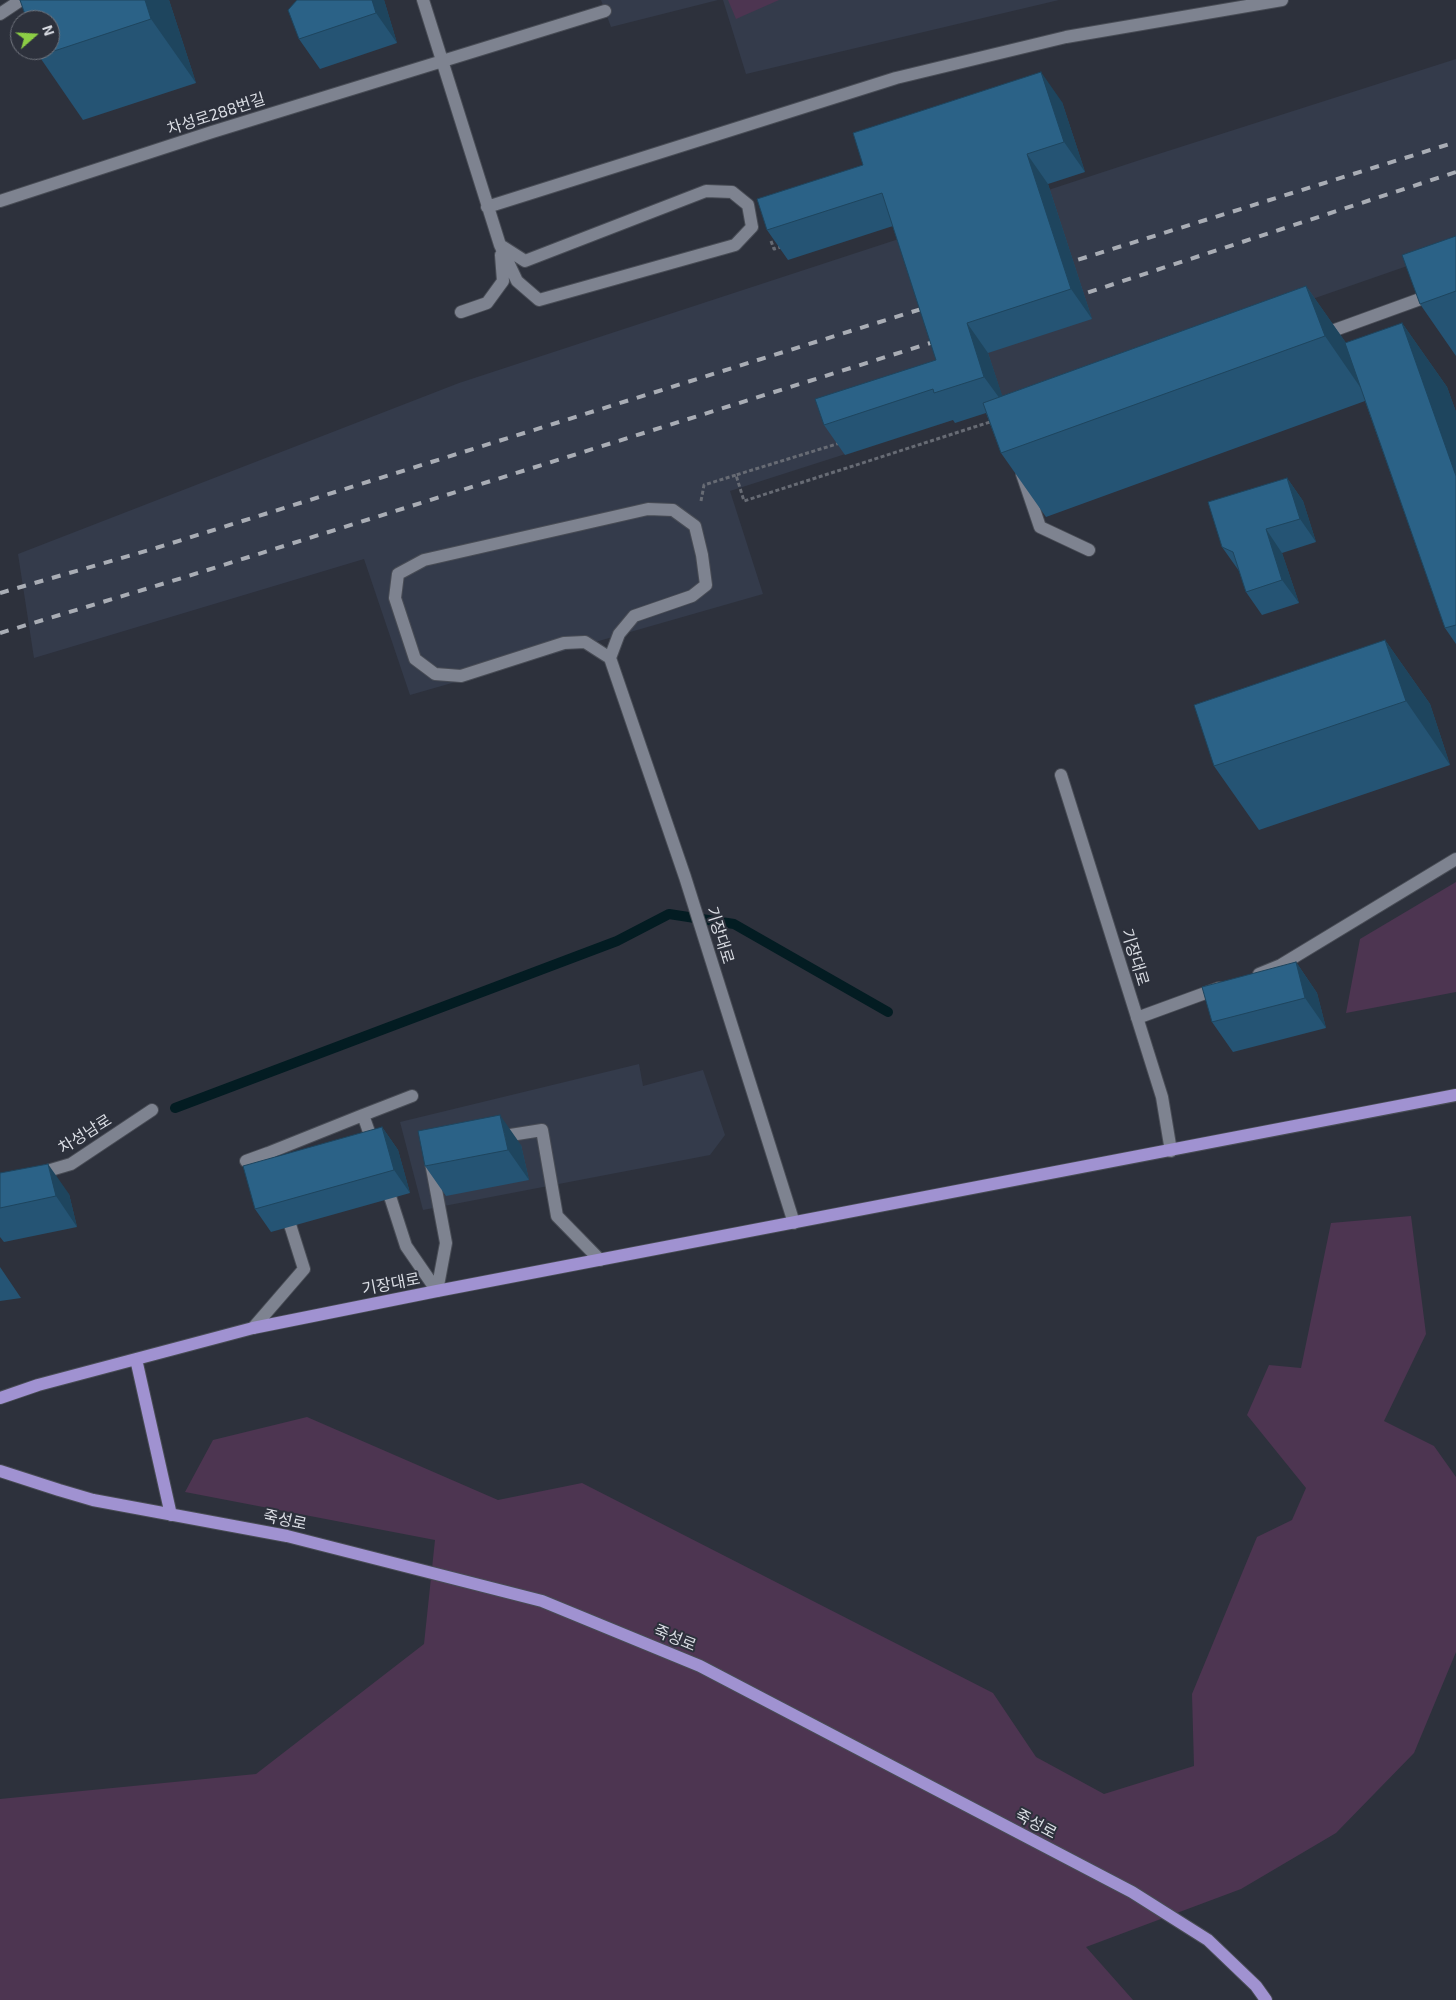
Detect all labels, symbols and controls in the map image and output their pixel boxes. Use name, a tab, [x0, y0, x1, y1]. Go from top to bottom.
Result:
north arrow	[10, 10, 60, 60]
text: N	[39, 23, 58, 38]
street label: 차성로288번길	[165, 89, 267, 139]
street label: 기장대로	[702, 904, 738, 966]
street label: 기장대로	[1117, 926, 1153, 988]
street label: 차성남로	[55, 1110, 115, 1158]
street label: 기장대로	[360, 1269, 422, 1299]
street label: 죽성로	[261, 1506, 309, 1534]
street label: 죽성로	[651, 1621, 699, 1655]
street label: 죽성로	[1012, 1805, 1060, 1843]

